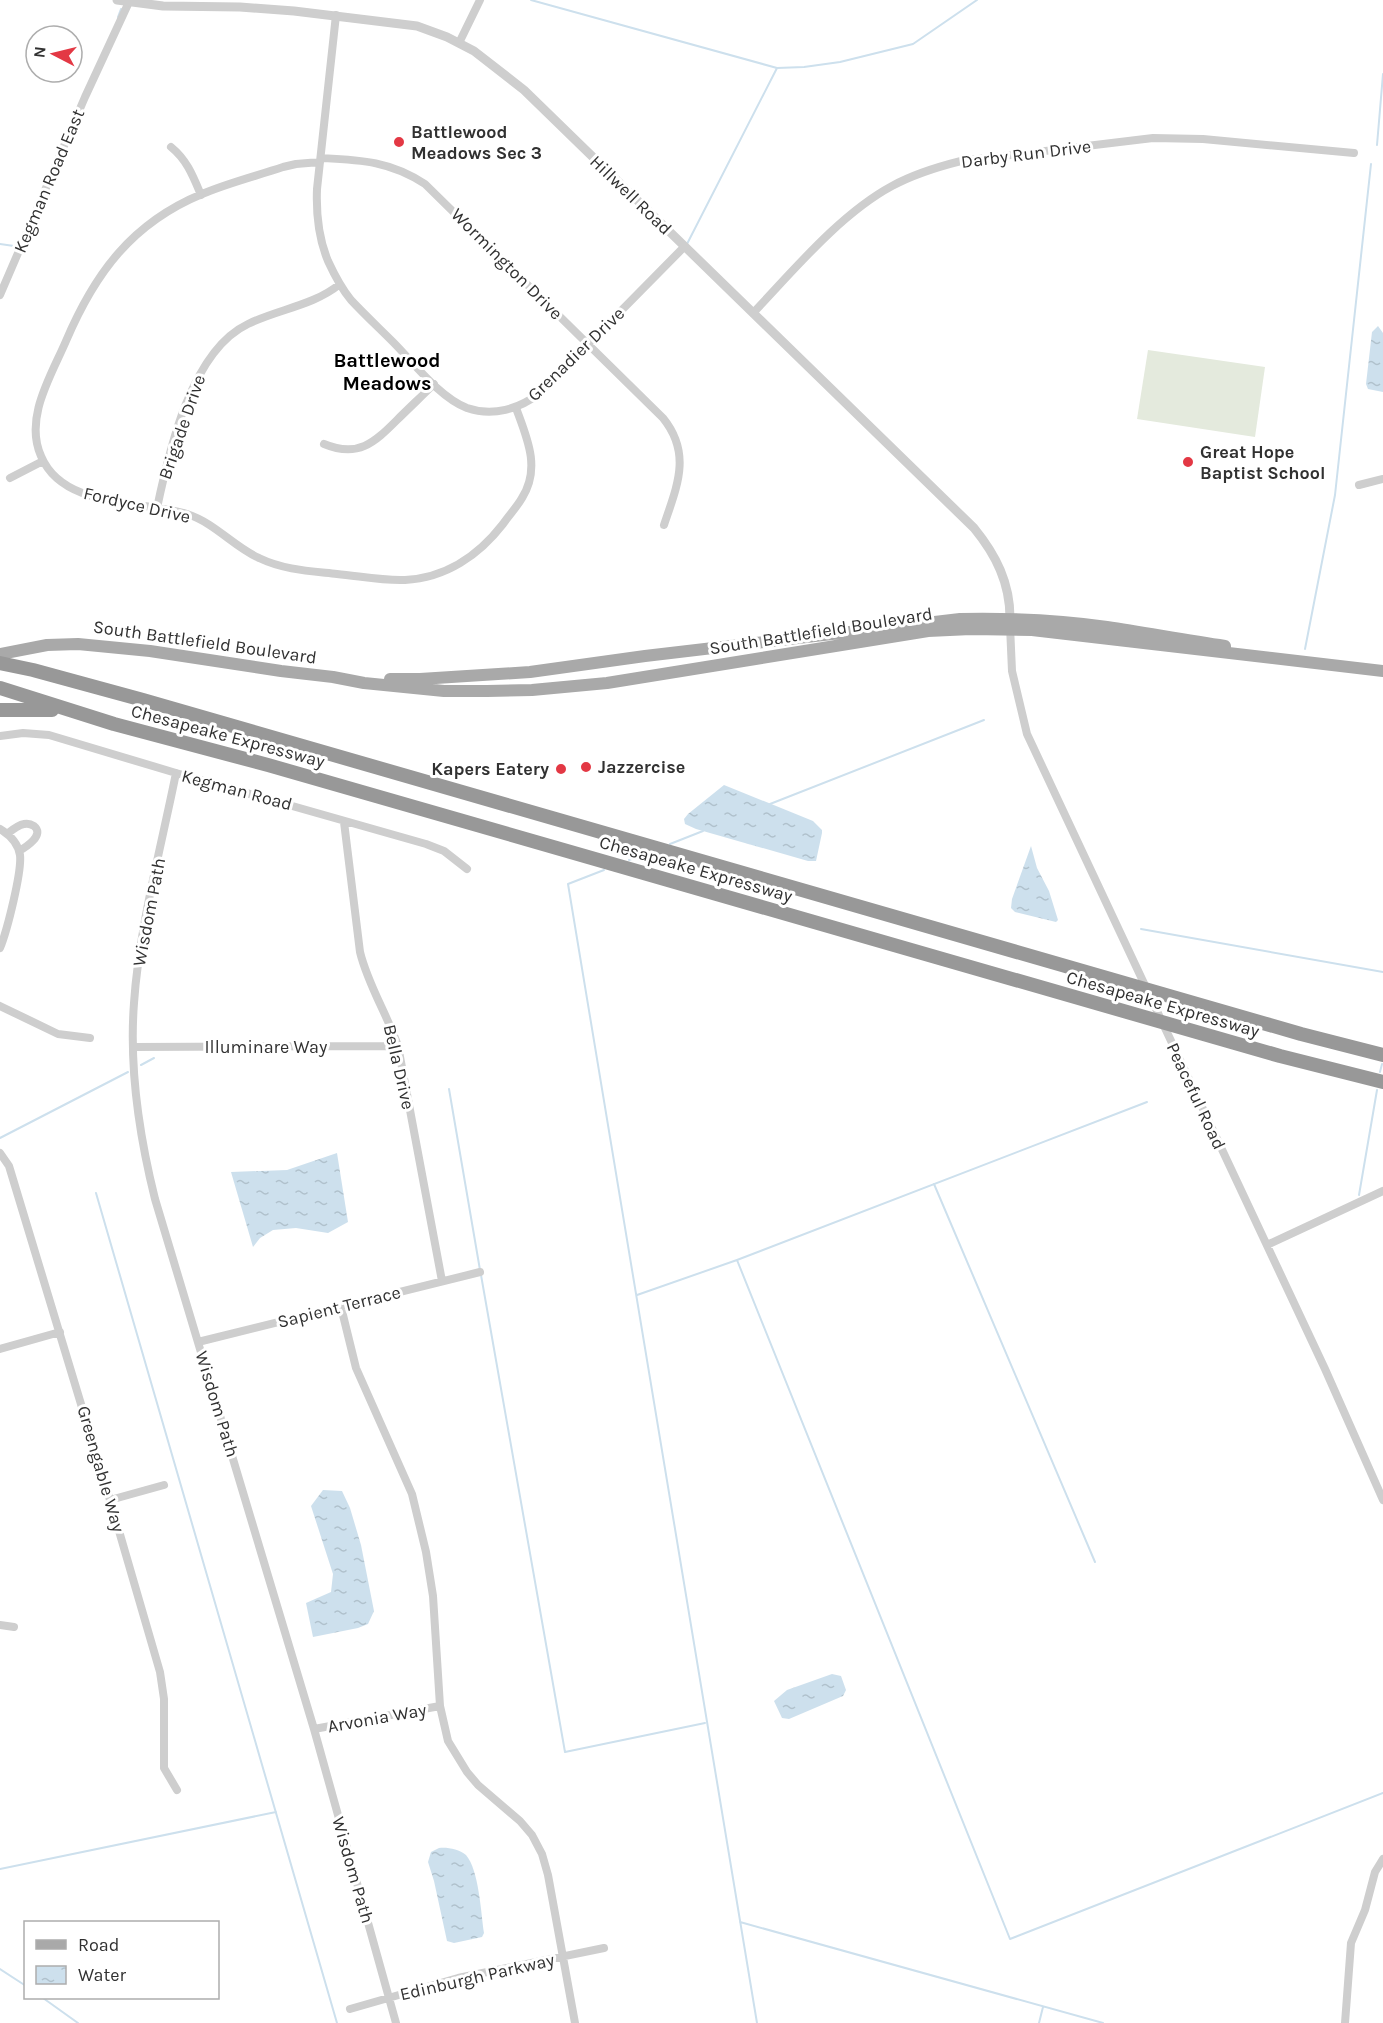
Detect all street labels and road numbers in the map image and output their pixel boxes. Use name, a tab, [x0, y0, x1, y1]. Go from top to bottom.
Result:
street label: Kegman Road East	[9, 106, 89, 256]
street label: Darby Run Drive	[960, 135, 1092, 173]
street label: Hillwell Road	[585, 150, 677, 240]
street label: Wormington Drive	[447, 204, 567, 324]
street label: Grenadier Drive	[523, 302, 629, 406]
street label: Brigade Drive	[154, 372, 210, 482]
street label: Fordyce Drive	[81, 482, 193, 528]
street label: South Battlefield Boulevard	[708, 602, 934, 660]
street label: South Battlefield Boulevard	[92, 615, 318, 669]
street label: Chesapeake Expressway	[129, 700, 328, 773]
street label: Kegman Road	[179, 765, 295, 815]
street label: Chesapeake Expressway	[597, 831, 796, 907]
street label: Wisdom Path	[128, 856, 170, 968]
street label: Chesapeake Expressway	[1064, 966, 1263, 1042]
street label: Bella Drive	[379, 1022, 419, 1112]
street label: Illuminare Way	[205, 1036, 328, 1058]
street label: Peaceful Road	[1162, 1039, 1230, 1153]
street label: Sapient Terrace	[275, 1281, 403, 1333]
street label: Wisdom Path	[190, 1348, 244, 1460]
street label: Greengable Way	[72, 1403, 130, 1535]
street label: Arvonia Way	[326, 1698, 429, 1738]
street label: Wisdom Path	[327, 1814, 379, 1926]
street label: Edinburgh Parkway	[398, 1948, 557, 2005]

